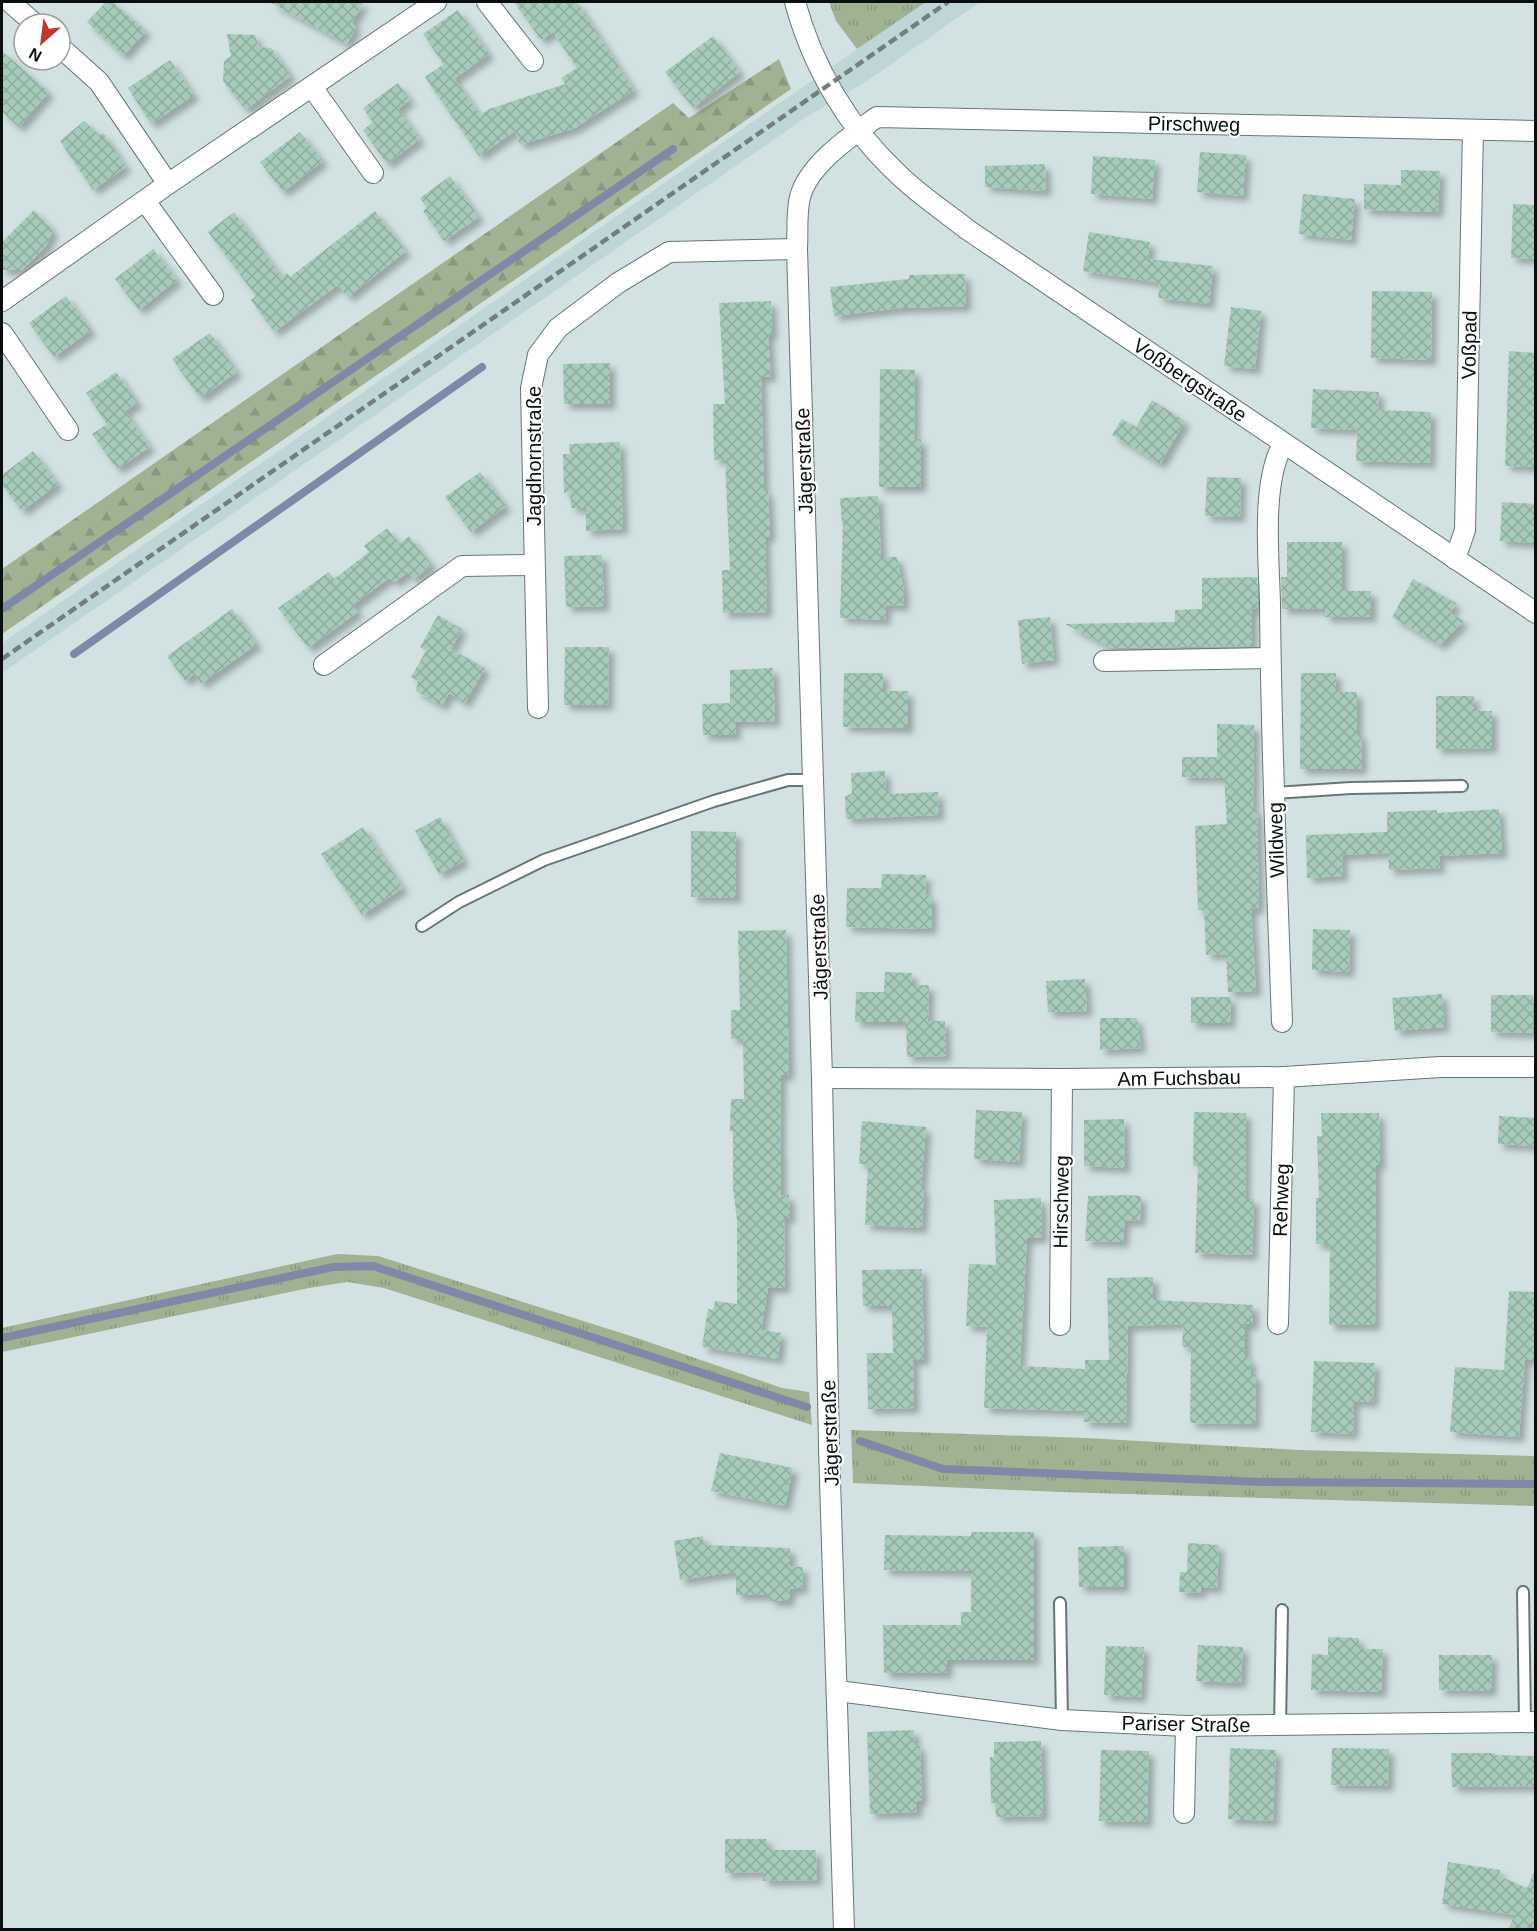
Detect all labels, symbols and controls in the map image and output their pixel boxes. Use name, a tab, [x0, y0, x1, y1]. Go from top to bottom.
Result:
north arrow	[12, 12, 72, 72]
text: N	[26, 45, 44, 65]
street label: Pirschweg	[1148, 112, 1240, 136]
street label: Voßpad	[1457, 310, 1481, 380]
street label: Voßbergstraße	[1129, 334, 1251, 426]
street label: Jagdhornstraße	[523, 386, 545, 526]
street label: Jägerstraße	[791, 407, 817, 515]
street label: Wildweg	[1264, 802, 1288, 878]
street label: Jägerstraße	[806, 893, 832, 1001]
street label: Am Fuchsbau	[1117, 1066, 1241, 1090]
street label: Hirschweg	[1049, 1155, 1073, 1249]
street label: Rehweg	[1269, 1163, 1293, 1237]
street label: Jägerstraße	[817, 1379, 843, 1487]
street label: Pariser Straße	[1121, 1712, 1251, 1736]

